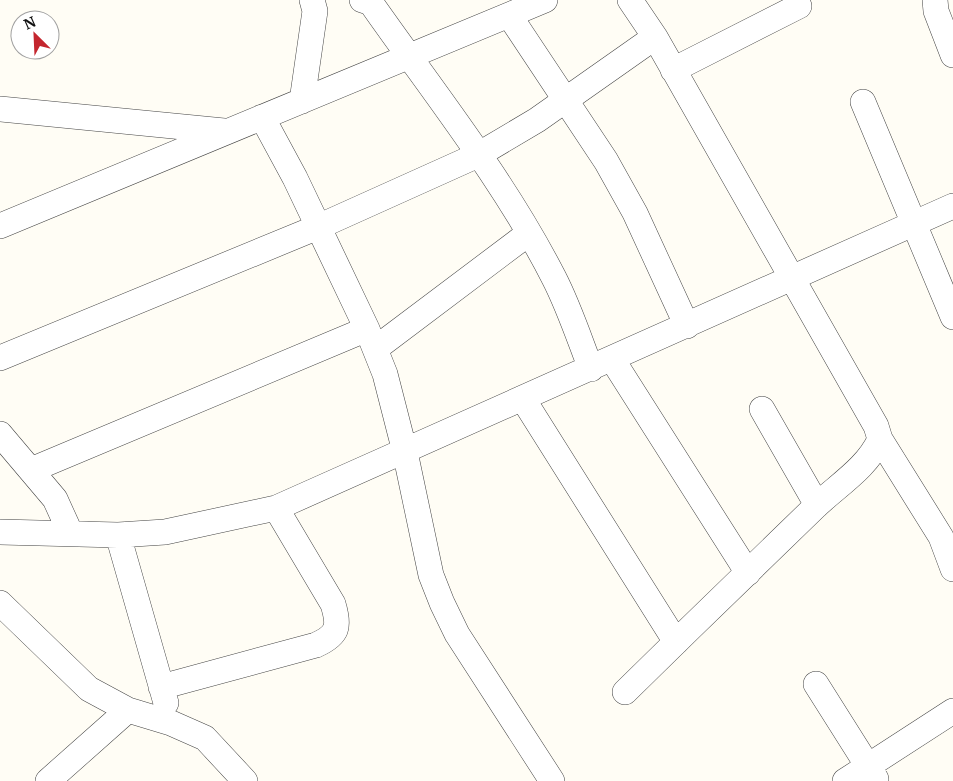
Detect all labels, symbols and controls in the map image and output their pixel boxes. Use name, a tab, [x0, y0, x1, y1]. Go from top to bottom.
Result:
north arrow	[10, 10, 60, 60]
text: N	[21, 13, 38, 34]

